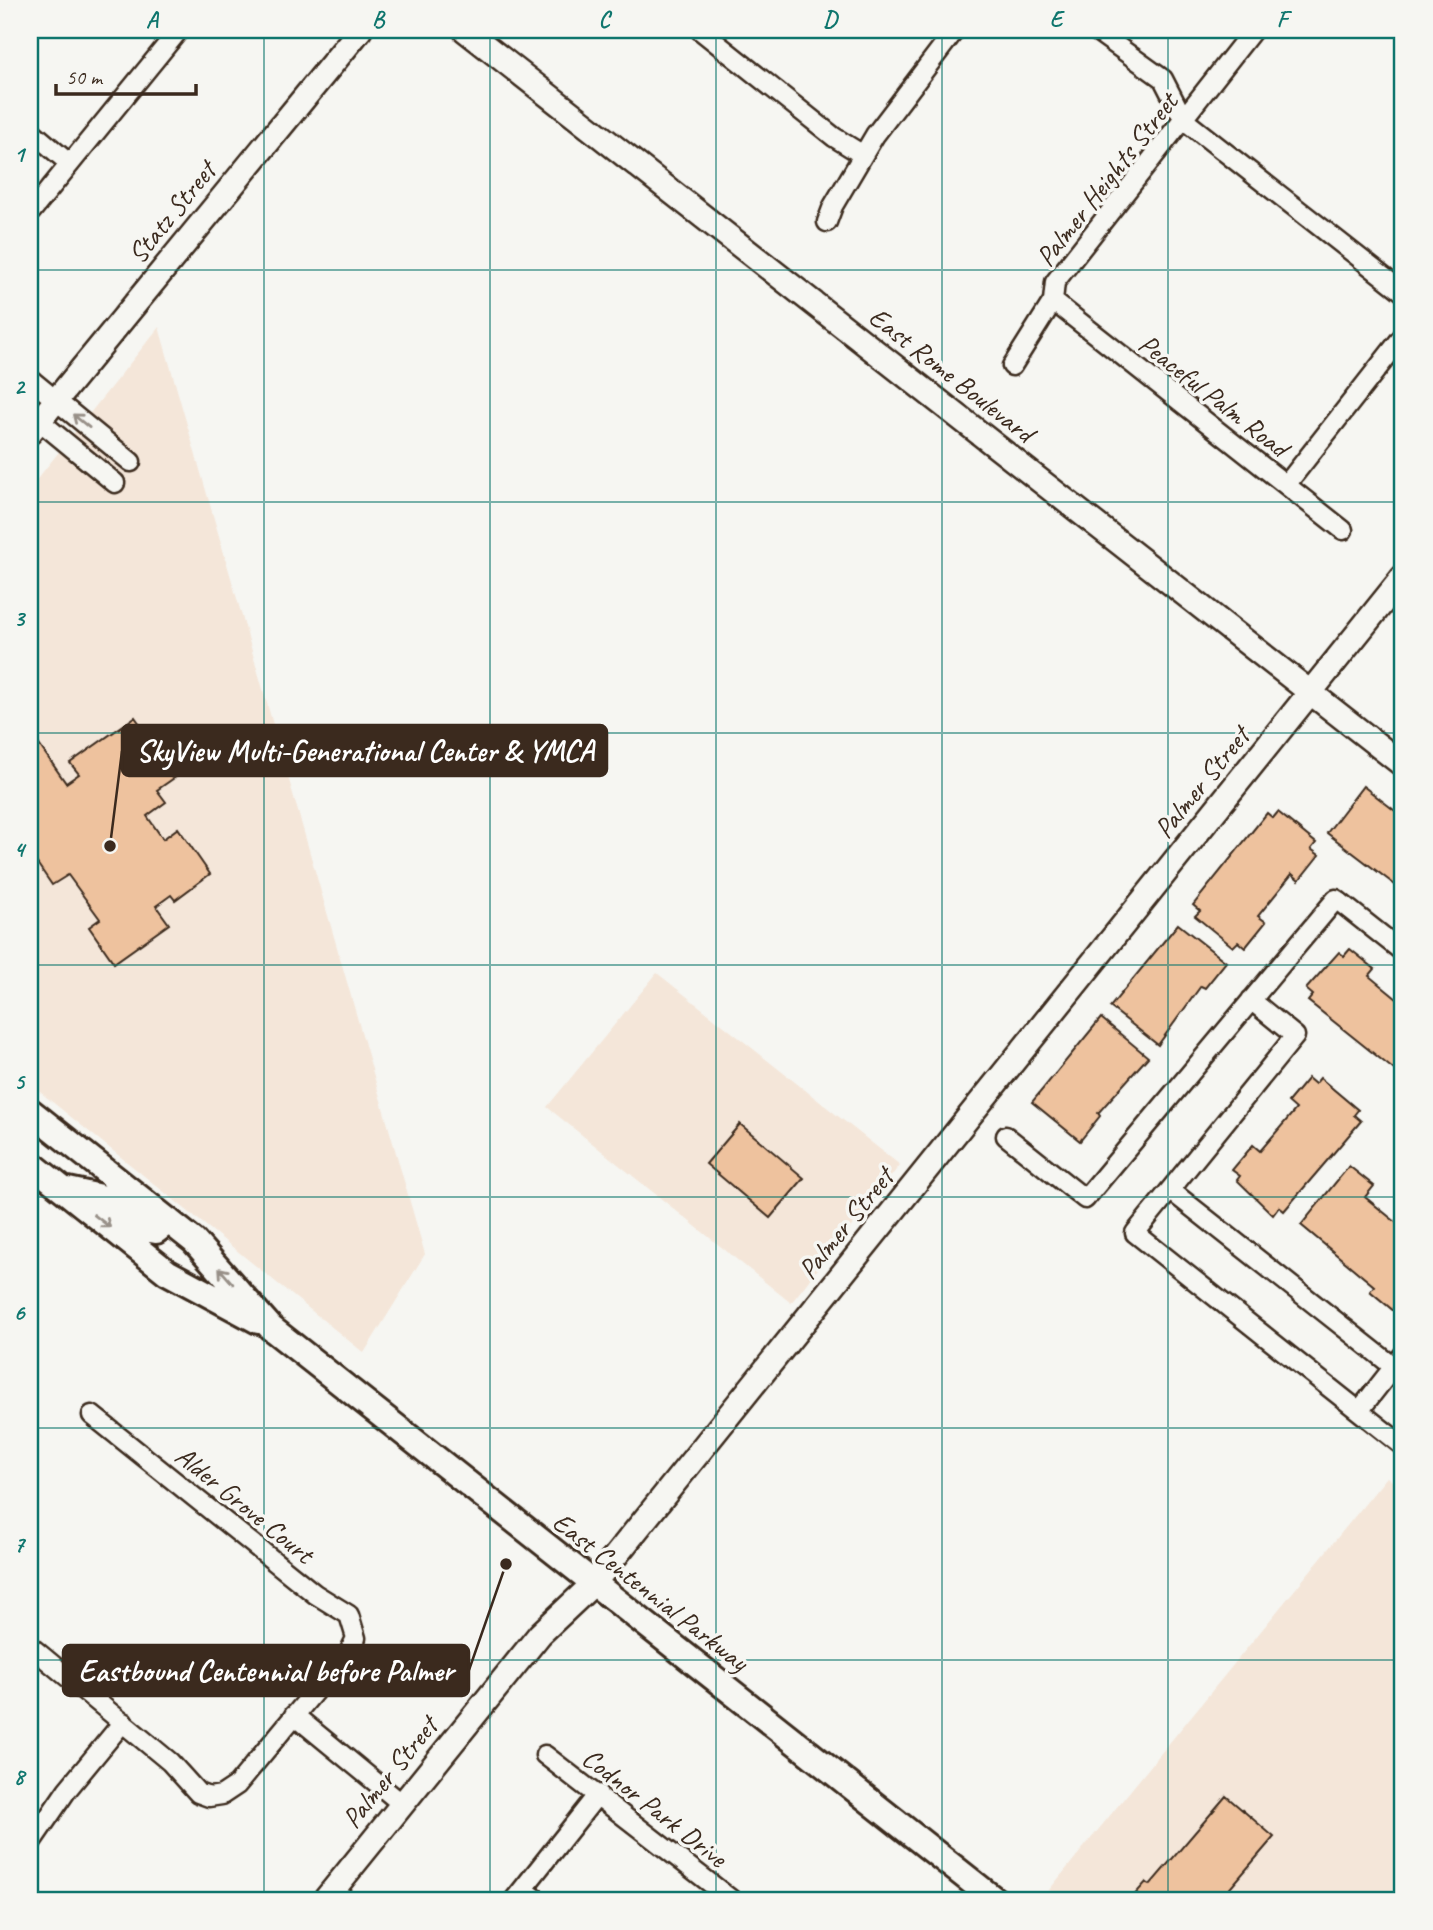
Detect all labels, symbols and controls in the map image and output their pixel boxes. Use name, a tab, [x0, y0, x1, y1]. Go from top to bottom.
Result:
text: A	[146, 5, 160, 34]
text: B	[372, 5, 386, 34]
text: C	[599, 5, 613, 34]
text: D	[823, 5, 839, 34]
text: E	[1050, 5, 1066, 34]
text: F	[1277, 5, 1293, 34]
scale bar	[56, 52, 196, 96]
text: 50 m	[66, 64, 104, 90]
street label: Palmer Heights Street	[1028, 83, 1187, 273]
text: 1	[14, 140, 27, 169]
street label: Statz Street	[120, 151, 225, 270]
street label: East Rome Boulevard	[862, 299, 1044, 452]
street label: Peaceful Palm Road	[1132, 326, 1299, 467]
text: 2	[14, 372, 27, 401]
one-way arrow	[72, 413, 90, 428]
text: 3	[14, 604, 27, 633]
street label: Palmer Street	[1146, 717, 1259, 845]
callout: SkyView Multi-Generational Center & YMCA	[122, 725, 607, 776]
text: SkyView Multi-Generational Center & YMCA	[136, 732, 596, 771]
text: 4	[14, 835, 27, 864]
text: 5	[14, 1067, 26, 1096]
street label: Palmer Street	[790, 1158, 903, 1286]
one-way arrow	[93, 1214, 111, 1229]
one-way arrow	[218, 1268, 234, 1286]
text: 6	[14, 1298, 27, 1327]
street label: Alder Grove Court	[169, 1438, 323, 1572]
street label: East Centennial Parkway	[546, 1504, 758, 1680]
text: 7	[14, 1530, 27, 1559]
callout: Eastbound Centennial before Palmer	[63, 1645, 469, 1696]
text: Eastbound Centennial before Palmer	[79, 1652, 457, 1690]
street label: Palmer Street	[334, 1707, 447, 1835]
street label: Codnor Park Drive	[575, 1740, 736, 1876]
text: 8	[14, 1762, 27, 1791]

